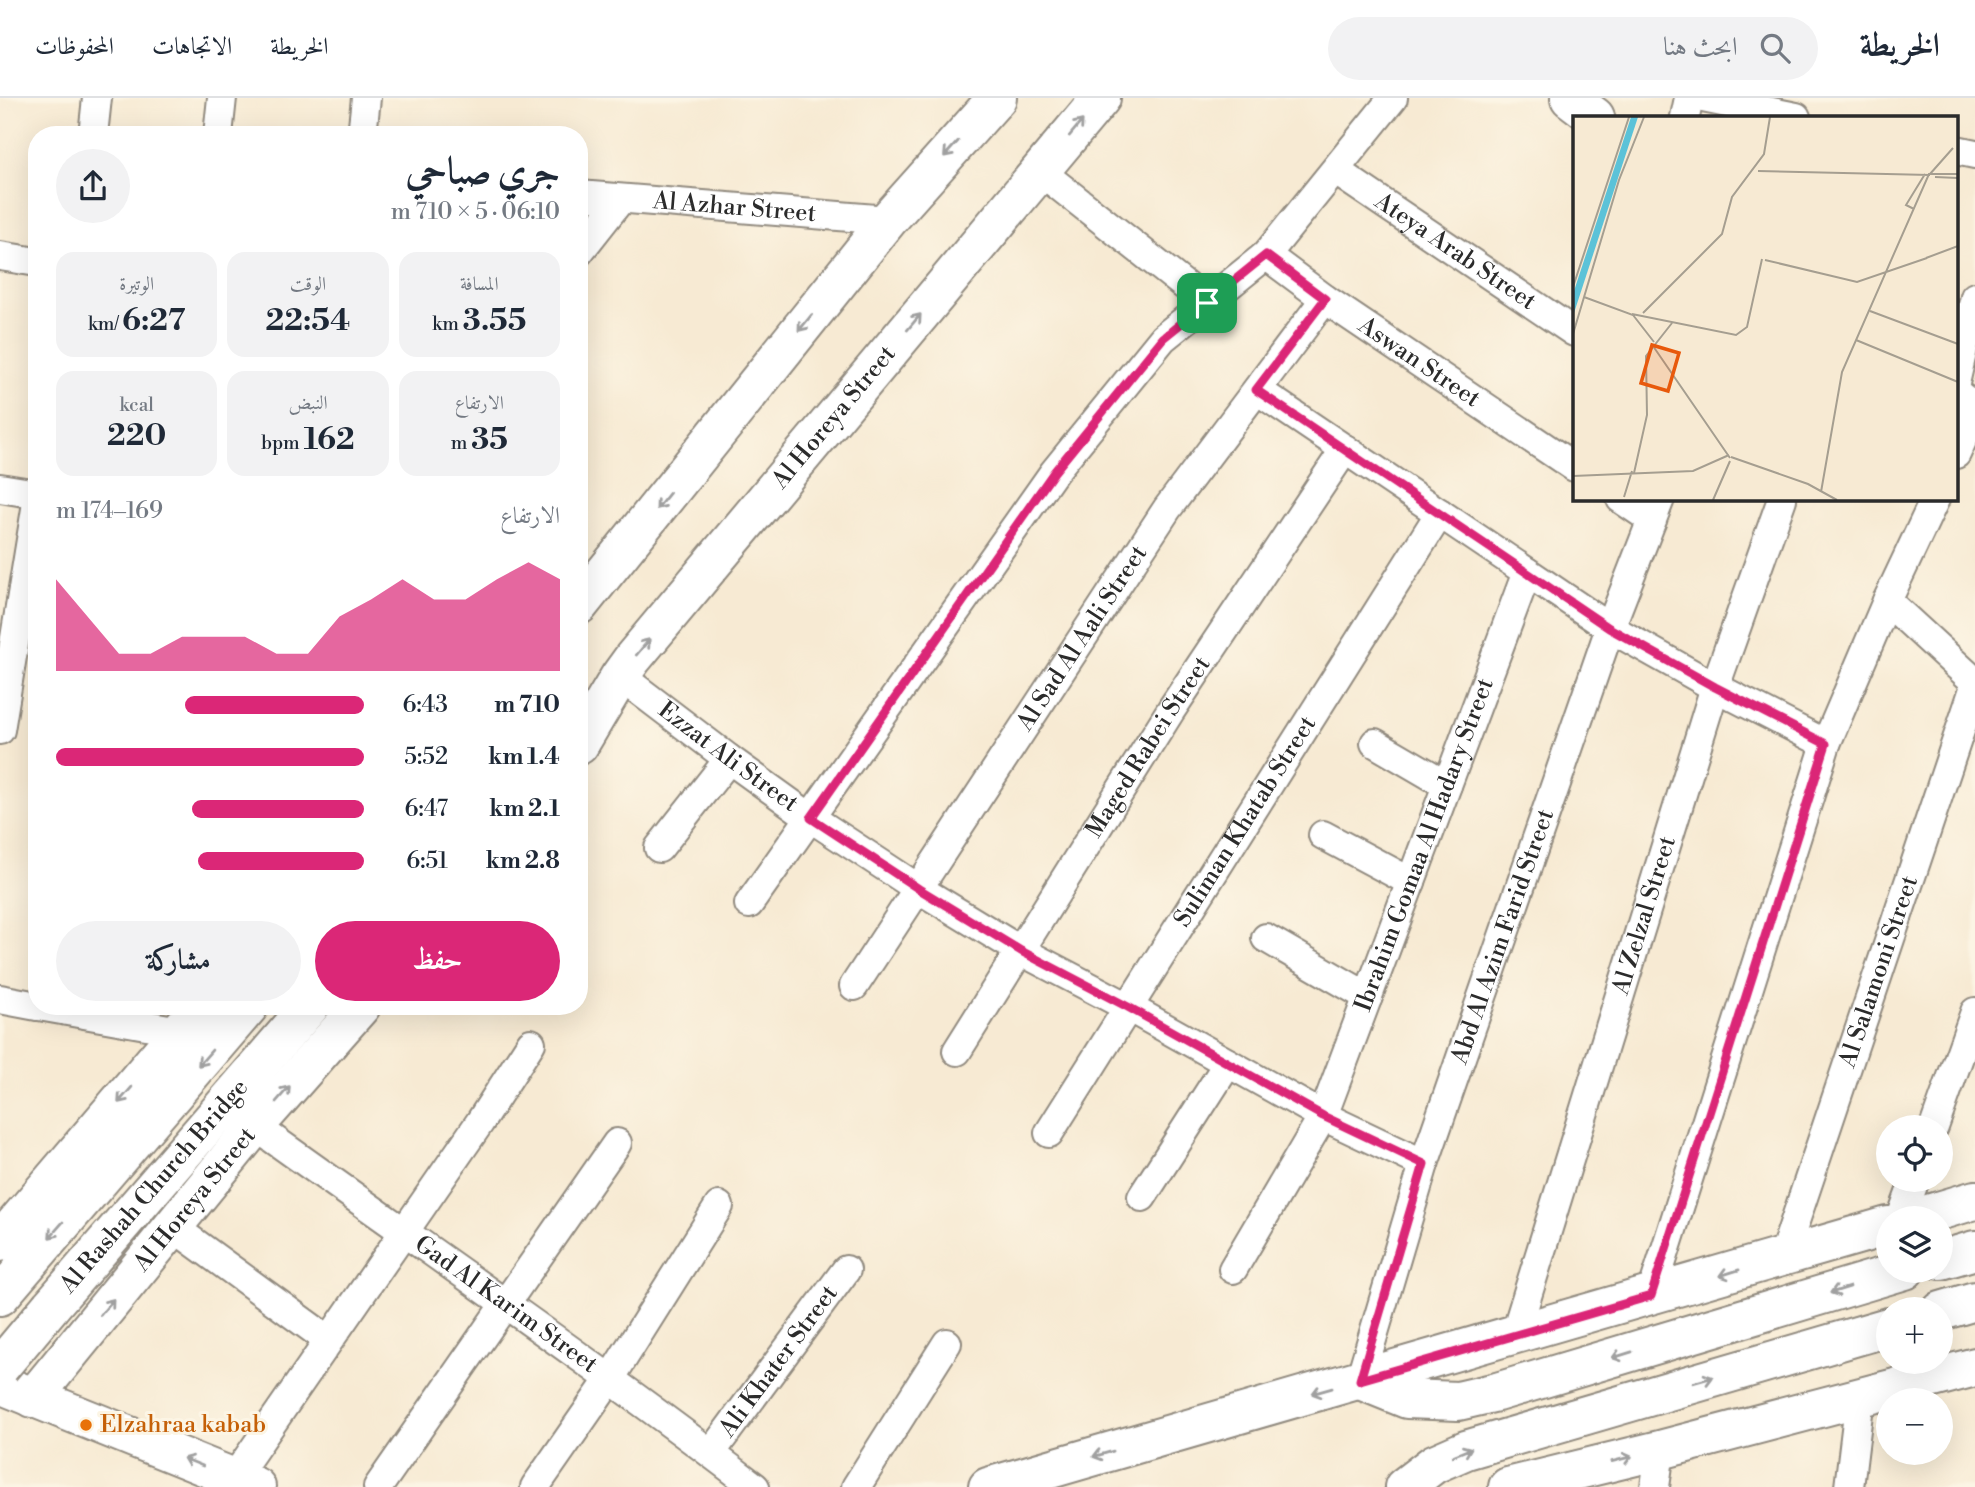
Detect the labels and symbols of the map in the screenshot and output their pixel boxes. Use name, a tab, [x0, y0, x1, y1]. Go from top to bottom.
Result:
inset map	[1573, 116, 1958, 500]
one-way arrow	[1068, 120, 1084, 138]
one-way arrow	[943, 140, 959, 158]
street label: Al Azhar Street	[651, 186, 818, 229]
street label: Ateya Arab Street	[1368, 186, 1542, 317]
pin	[1177, 273, 1237, 333]
street label: Aswan Street	[1351, 310, 1486, 415]
one-way arrow	[906, 313, 922, 331]
one-way arrow	[798, 314, 813, 332]
street label: Al Horeya Street	[765, 339, 903, 496]
one-way arrow	[655, 491, 671, 509]
street label: Al Sad Al Aali Street	[1010, 539, 1154, 738]
one-way arrow	[635, 638, 650, 656]
street label: Maged Rabei Street	[1079, 650, 1218, 844]
street label: Ibrahim Gomaa Al Hadary Street	[1348, 674, 1501, 1016]
street label: Ezzat Ali Street	[652, 695, 804, 819]
street label: Suliman Khatab Street	[1168, 710, 1323, 933]
street label: Abd Al Azim Farid Street	[1445, 805, 1561, 1069]
street label: Al Zelzal Street	[1606, 832, 1683, 999]
street label: Al Salamoni Street	[1832, 871, 1925, 1073]
one-way arrow	[197, 1049, 213, 1067]
street label: Al Rashah Church Bridge	[53, 1073, 255, 1300]
one-way arrow	[275, 1085, 291, 1103]
one-way arrow	[117, 1086, 133, 1104]
street label: Al Horeya Street	[127, 1121, 263, 1279]
one-way arrow	[48, 1221, 64, 1239]
street label: Gad Al Karim Street	[409, 1229, 604, 1380]
one-way arrow	[1718, 1267, 1740, 1280]
street label: Ali Khater Street	[712, 1279, 845, 1444]
one-way arrow	[1829, 1284, 1851, 1297]
one-way arrow	[99, 1299, 115, 1317]
one-way arrow	[1611, 1349, 1633, 1362]
one-way arrow	[1692, 1373, 1714, 1386]
one-way arrow	[1311, 1385, 1334, 1398]
place label: Elzahraa kabab	[100, 1410, 266, 1440]
marker: Elzahraa kabab	[78, 1417, 94, 1433]
one-way arrow	[1451, 1445, 1472, 1458]
one-way arrow	[1093, 1448, 1115, 1461]
one-way arrow	[1610, 1452, 1633, 1465]
one-way arrow	[182, 1454, 204, 1467]

